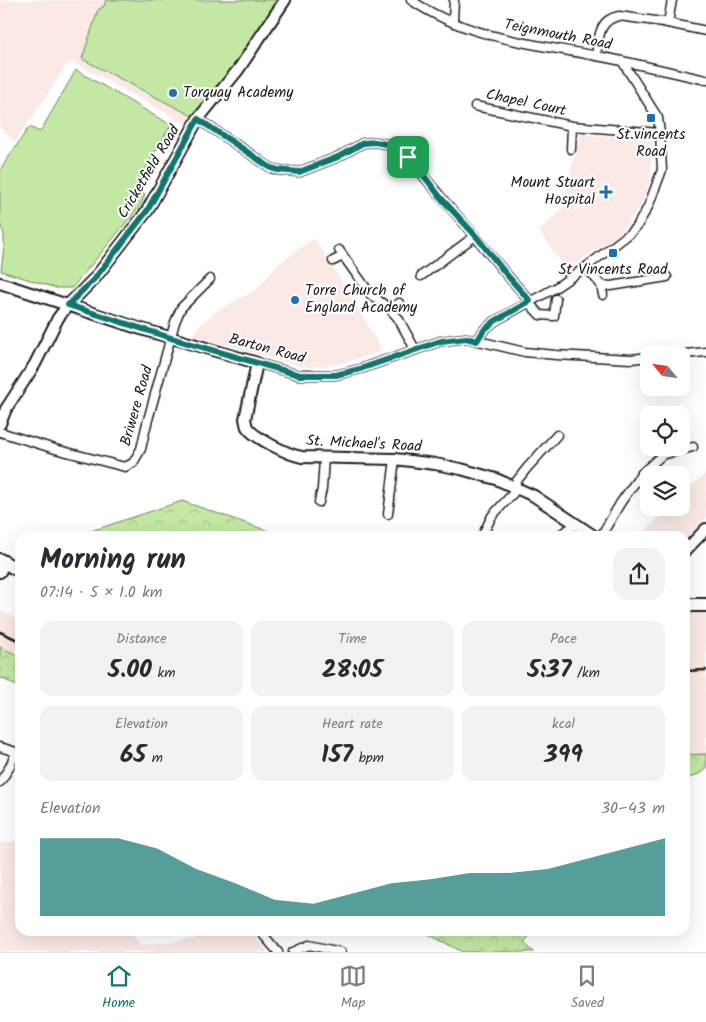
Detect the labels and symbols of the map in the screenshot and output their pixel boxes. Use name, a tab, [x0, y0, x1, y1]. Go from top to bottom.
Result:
street label: Teignmouth Road	[502, 13, 614, 57]
place label: Torquay Academy	[183, 81, 294, 105]
street label: Chapel Court	[484, 83, 569, 123]
marker: Torquay Academy	[167, 87, 179, 99]
marker: St.vincents Road	[645, 112, 657, 124]
street label: Cricketfield Road	[111, 120, 187, 223]
place label: St.vincents Road	[617, 123, 686, 164]
pin	[387, 136, 429, 178]
place label: Mount Stuart Hospital	[511, 171, 595, 212]
marker: Mount Stuart Hospital	[599, 185, 613, 199]
marker: St Vincents Road	[607, 247, 619, 259]
place label: St Vincents Road	[558, 258, 668, 282]
place label: Torre Church of England Academy	[305, 279, 418, 320]
marker: Torre Church of England Academy	[289, 294, 301, 306]
street label: Barton Road	[226, 327, 308, 371]
north arrow	[640, 346, 690, 396]
street label: Briwere Road	[114, 362, 160, 449]
street label: St. Michael's Road	[306, 429, 423, 459]

